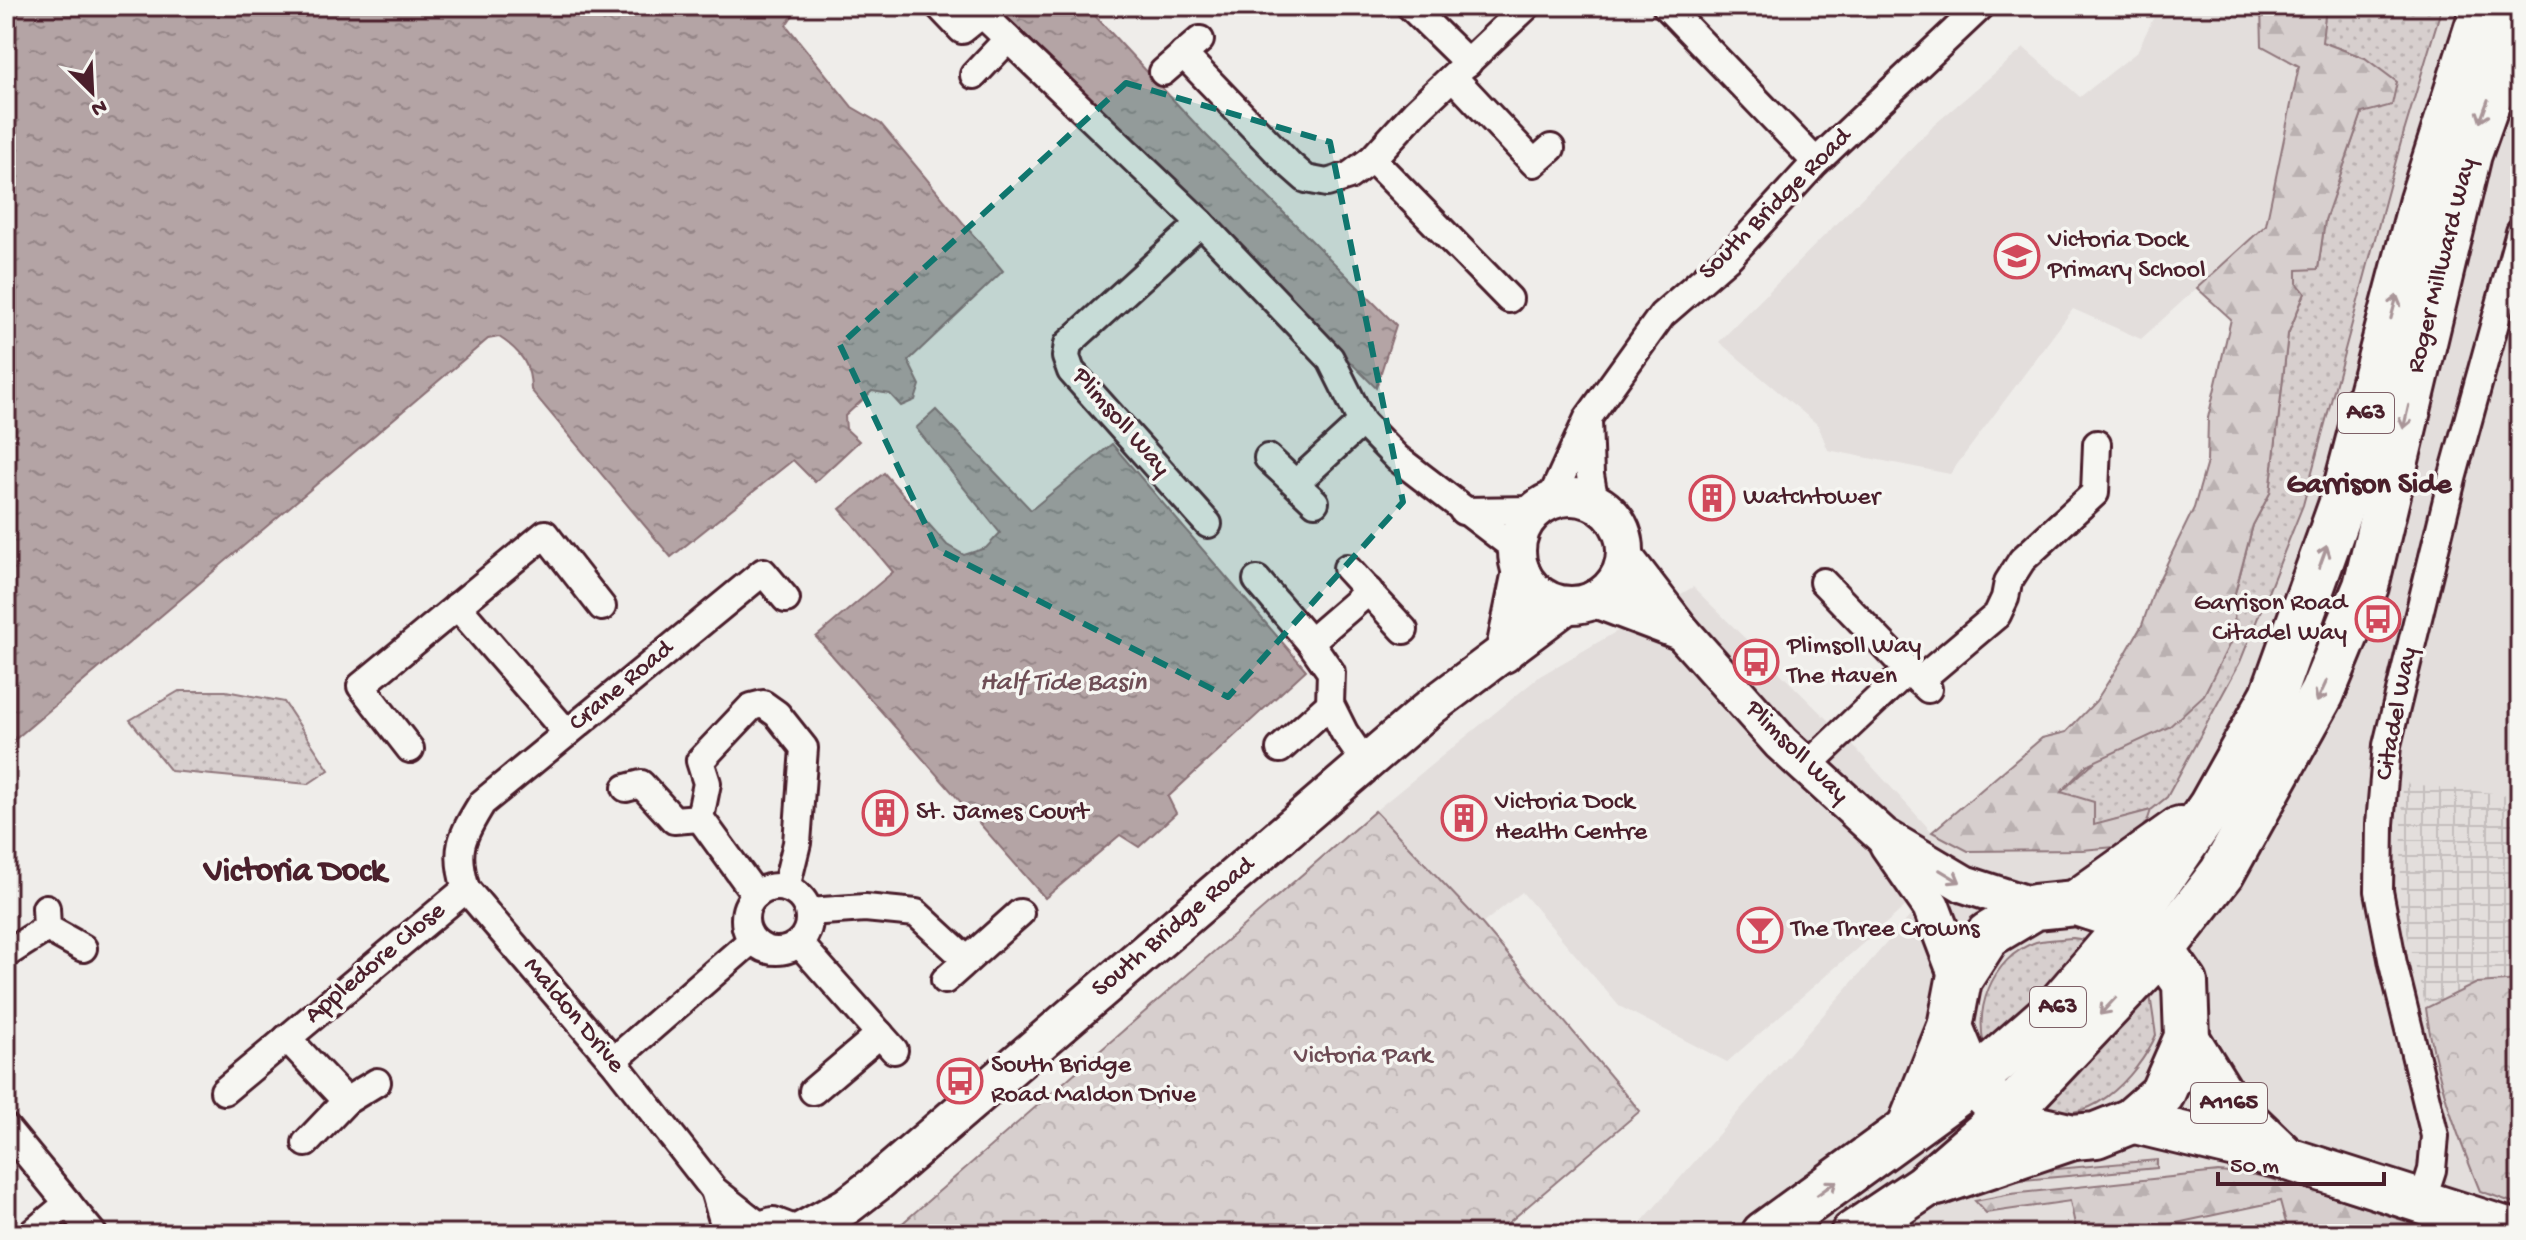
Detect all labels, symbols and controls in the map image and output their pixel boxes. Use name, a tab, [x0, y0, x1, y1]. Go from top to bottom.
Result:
north arrow	[52, 52, 132, 132]
text: N	[87, 92, 110, 121]
one-way arrow	[2476, 98, 2491, 123]
street label: South Bridge Road	[1693, 121, 1860, 288]
street label: Roger Millward Way	[2401, 155, 2485, 377]
place label: Victoria Dock Primary School	[2047, 226, 2206, 287]
school or university icon: Victoria Dock Primary School	[1993, 232, 2041, 280]
one-way arrow	[2387, 294, 2402, 320]
street label: Plimsoll Way	[1064, 361, 1176, 484]
road number: A63	[2338, 393, 2394, 433]
one-way arrow	[2398, 403, 2413, 429]
district label: Garrison Side	[2287, 469, 2453, 504]
building icon: Watchtower	[1688, 474, 1736, 522]
place label: Watchtower	[1743, 483, 1883, 514]
one-way arrow	[2316, 544, 2331, 569]
place label: Garrison Road Citadel Way	[2194, 589, 2349, 650]
bus stop icon: Garrison Road Citadel Way	[2354, 595, 2402, 643]
place label: Plimsoll Way The Haven	[1785, 632, 1921, 693]
street label: Crane Road	[564, 633, 682, 740]
bus stop icon: Plimsoll Way The Haven	[1732, 638, 1780, 686]
street label: Citadel Way	[2370, 645, 2426, 783]
water label: Half Tide Basin	[980, 667, 1147, 700]
one-way arrow	[2314, 679, 2329, 703]
street label: Plimsoll Way	[1737, 694, 1855, 812]
place label: Victoria Dock Health Centre	[1494, 788, 1648, 849]
building icon: St. James Court	[861, 789, 909, 837]
building icon: Victoria Dock Health Centre	[1440, 794, 1488, 842]
place label: St. James Court	[916, 798, 1091, 829]
street label: South Bridge Road	[1086, 850, 1263, 1005]
district label: Victoria Dock	[202, 853, 390, 893]
one-way arrow	[1938, 868, 1961, 884]
street label: Appledore Close	[299, 896, 453, 1032]
bar icon: The Three Crowns	[1736, 906, 1784, 954]
place label: The Three Crowns	[1789, 915, 1981, 946]
street label: Maldon Drive	[515, 952, 631, 1081]
road number: A63	[2030, 987, 2086, 1027]
one-way arrow	[2100, 996, 2118, 1016]
park label: Victoria Park	[1293, 1042, 1434, 1073]
place label: South Bridge Road Maldon Drive	[991, 1051, 1197, 1112]
bus stop icon: South Bridge Road Maldon Drive	[936, 1057, 984, 1105]
road number: A1165	[2191, 1083, 2267, 1123]
scale bar	[2218, 1136, 2384, 1186]
text: 50 m	[2230, 1153, 2279, 1182]
one-way arrow	[1816, 1179, 1837, 1196]

